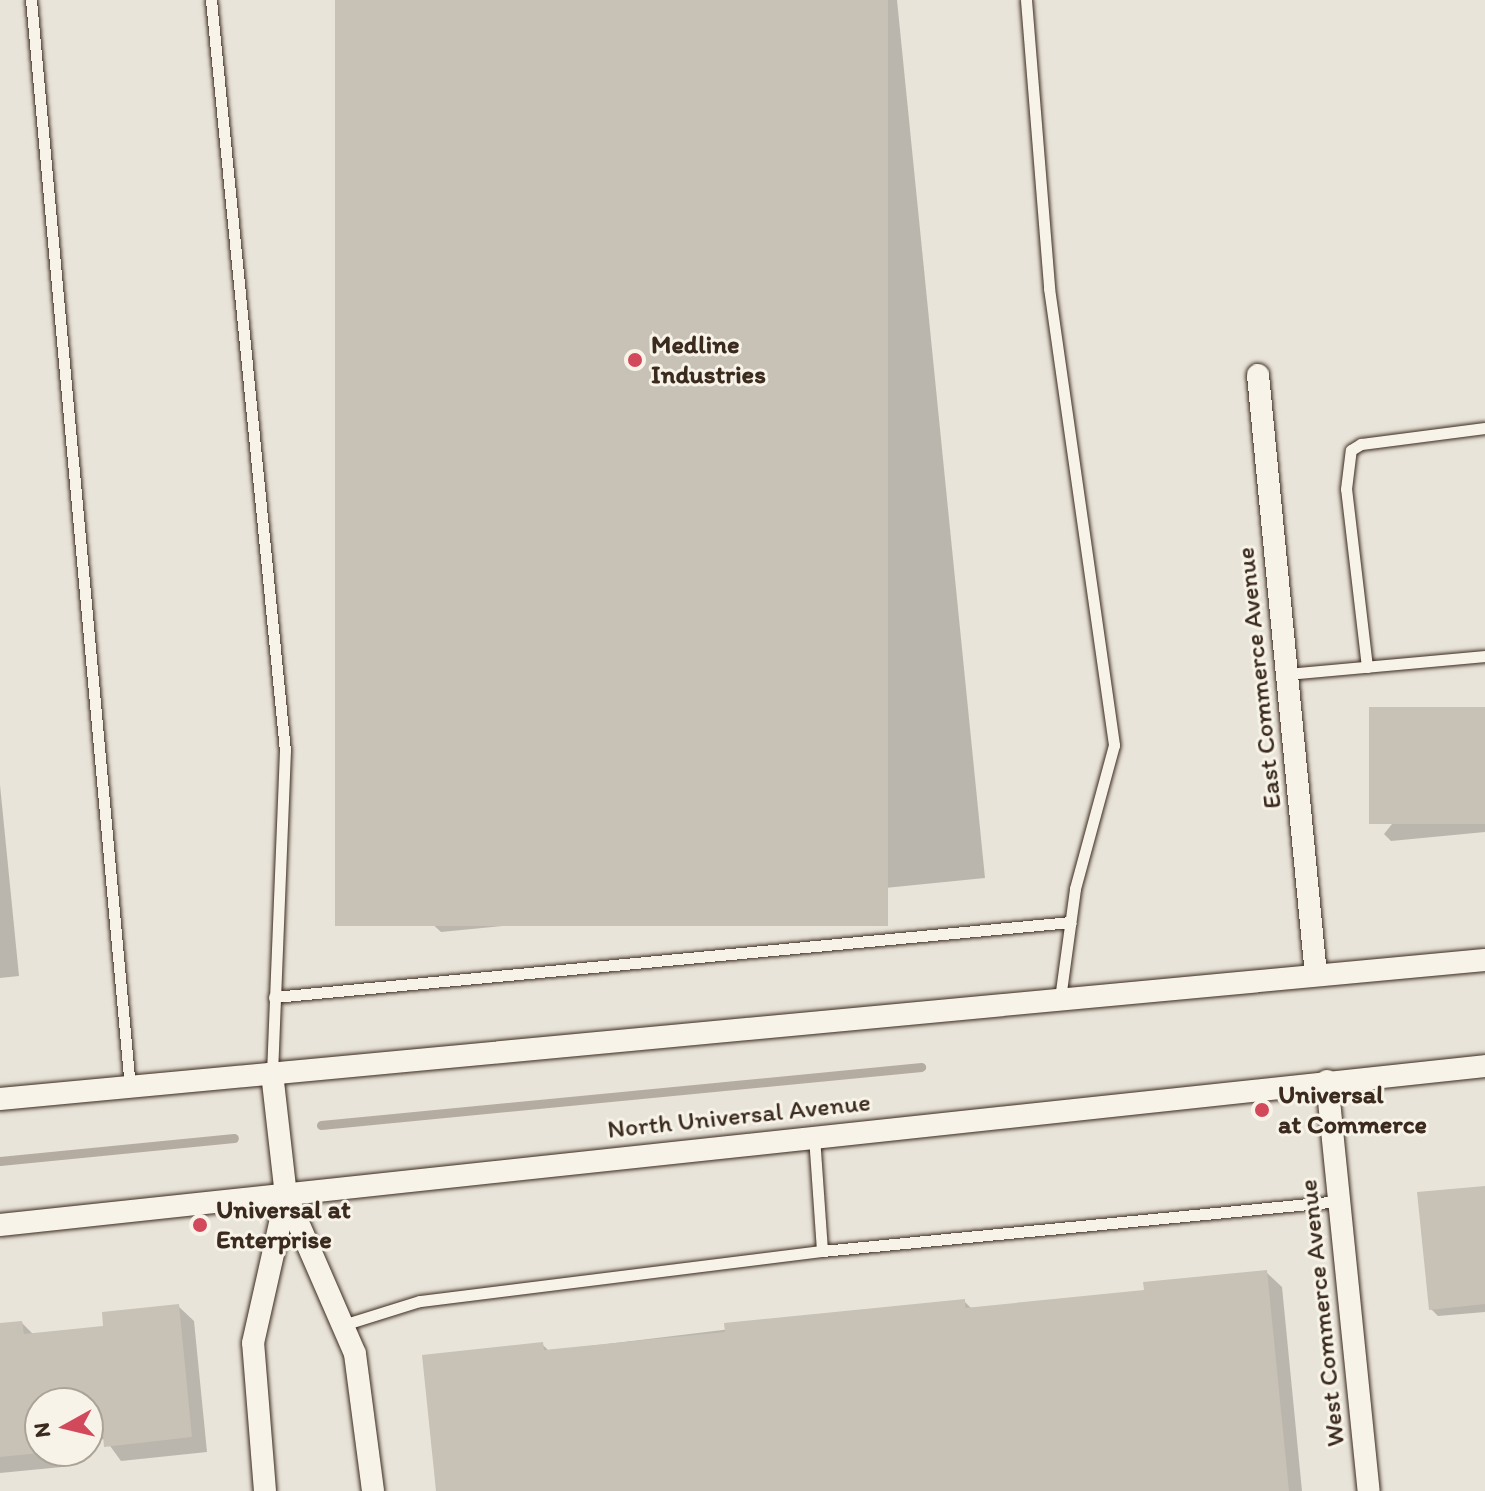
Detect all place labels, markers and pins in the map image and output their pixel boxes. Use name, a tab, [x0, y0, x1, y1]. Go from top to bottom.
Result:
place label: Medline Industries	[651, 329, 766, 390]
marker: Medline Industries	[626, 351, 644, 369]
place label: Universal at Commerce	[1278, 1079, 1427, 1140]
marker: Universal at Commerce	[1253, 1101, 1271, 1119]
place label: Universal at Enterprise	[216, 1194, 351, 1256]
marker: Universal at Enterprise	[191, 1216, 209, 1234]

